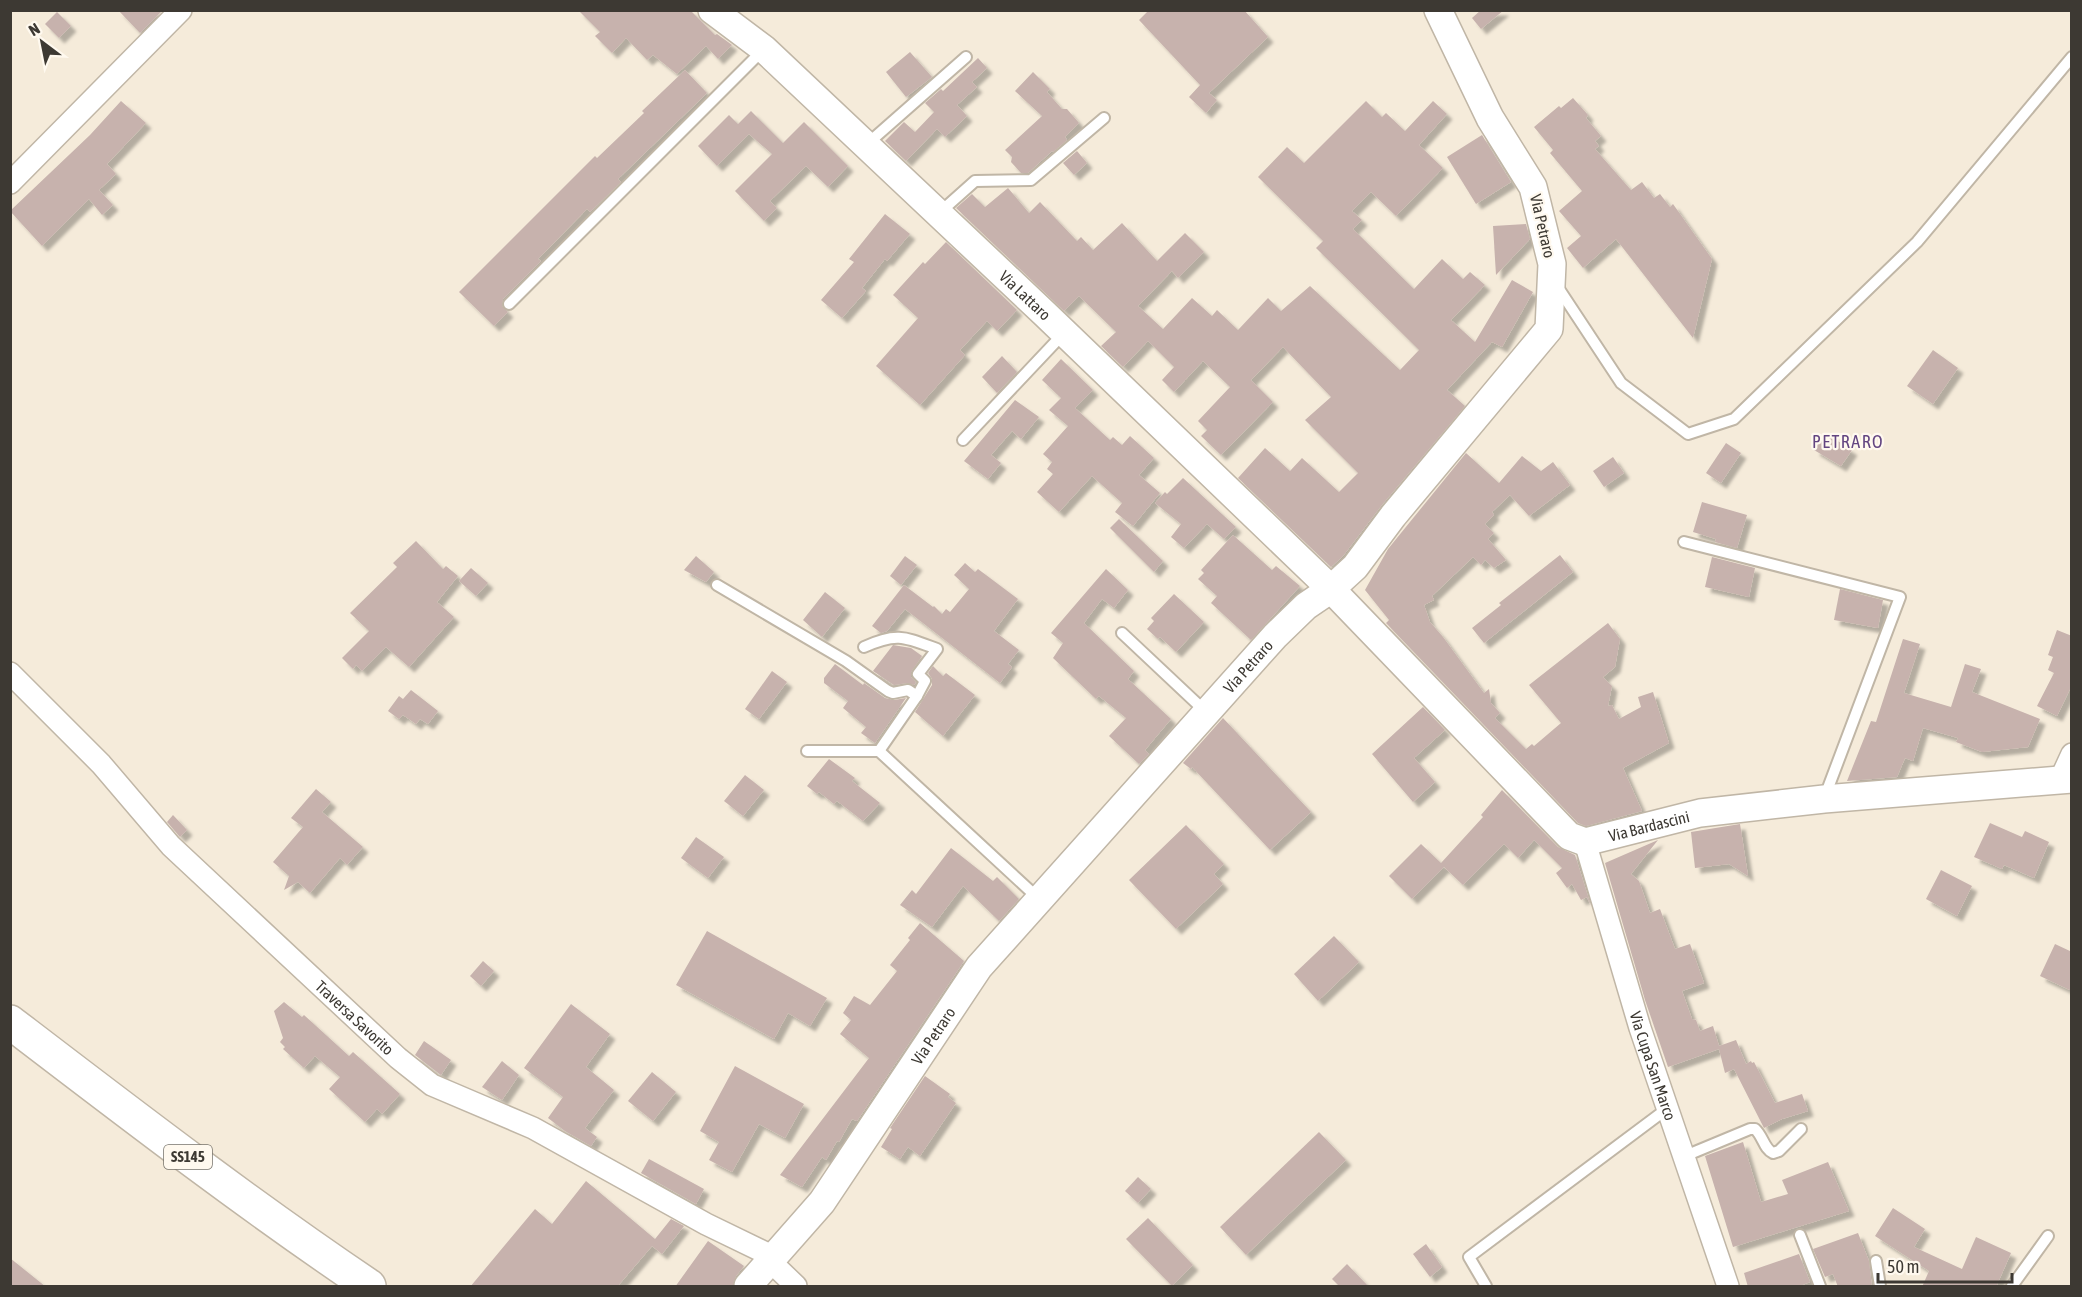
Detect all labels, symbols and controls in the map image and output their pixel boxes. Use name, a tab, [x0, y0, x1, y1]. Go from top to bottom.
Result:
north arrow	[12, 12, 72, 72]
text: N	[25, 19, 43, 39]
street label: Via Petraro	[1527, 192, 1559, 260]
street label: Via Lattaro	[996, 267, 1055, 324]
district label: PETRARO	[1812, 431, 1884, 452]
street label: Via Petraro	[1220, 636, 1276, 696]
street label: Via Bardascini	[1607, 807, 1691, 845]
street label: Traversa Savorito	[312, 977, 398, 1058]
street label: Via Petraro	[908, 1004, 959, 1068]
street label: Via Cupa San Marco	[1627, 1009, 1680, 1123]
road number: SS145	[164, 1145, 212, 1169]
scale bar	[1878, 1246, 2012, 1284]
text: 50 m	[1887, 1256, 1919, 1277]

